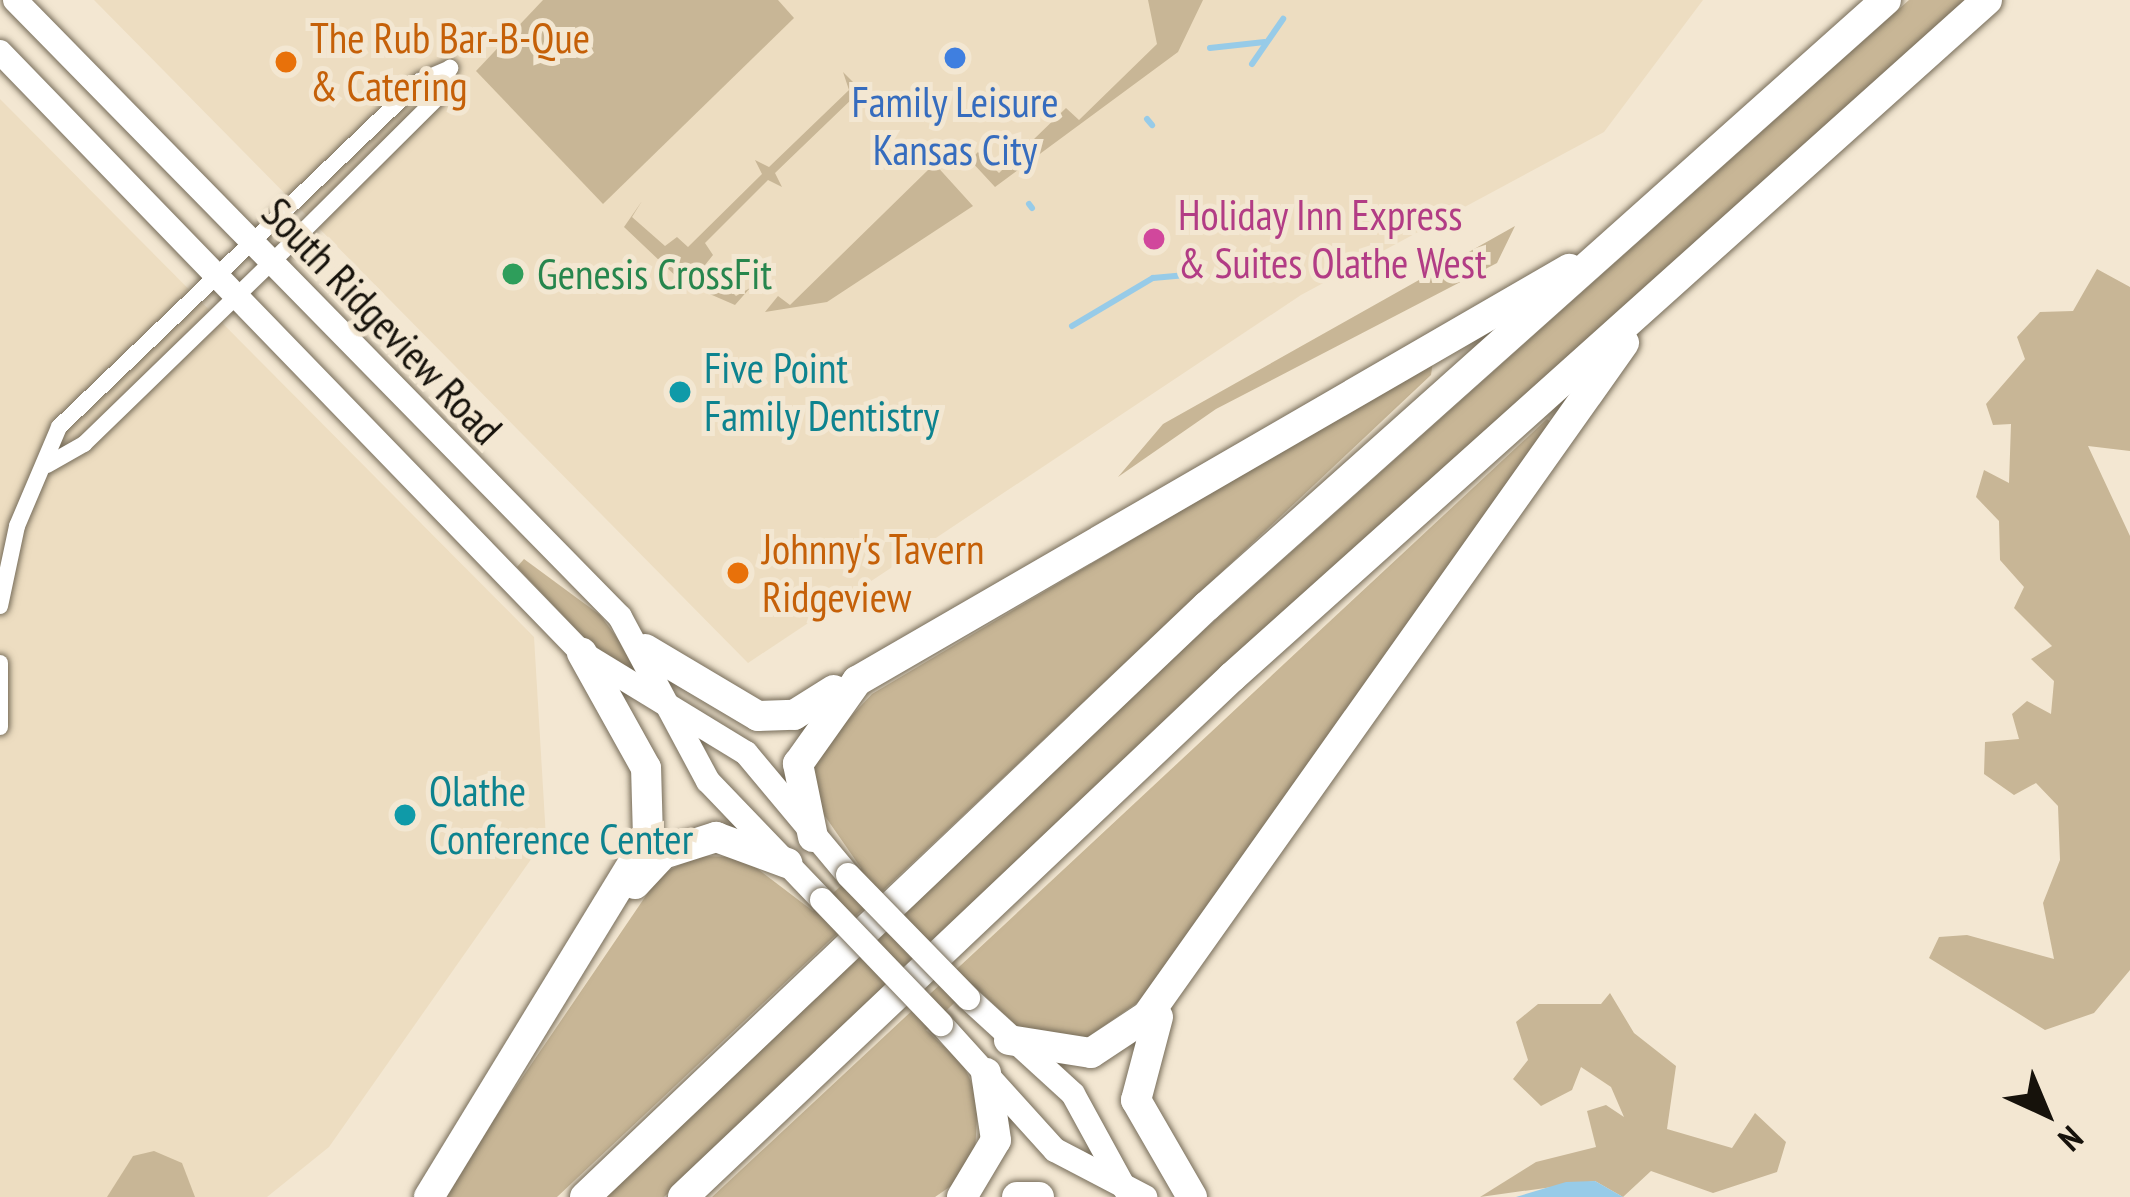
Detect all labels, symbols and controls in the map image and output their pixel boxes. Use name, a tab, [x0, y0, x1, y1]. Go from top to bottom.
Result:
place label: The Rub Bar-B-Que & Catering	[310, 13, 590, 112]
marker: Family Leisure Kansas City	[942, 45, 968, 71]
marker: The Rub Bar-B-Que & Catering	[273, 49, 299, 75]
place label: Family Leisure Kansas City	[851, 77, 1059, 176]
street label: South Ridgeview Road	[252, 187, 512, 455]
place label: Holiday Inn Express & Suites Olathe West	[1178, 190, 1487, 288]
marker: Holiday Inn Express & Suites Olathe West	[1141, 226, 1167, 252]
place label: Genesis CrossFit	[537, 249, 772, 299]
marker: Genesis CrossFit	[500, 261, 526, 287]
place label: Five Point Family Dentistry	[704, 343, 941, 442]
marker: Five Point Family Dentistry	[667, 379, 693, 405]
place label: Johnny's Tavern Ridgeview	[762, 524, 986, 622]
marker: Johnny's Tavern Ridgeview	[725, 560, 751, 586]
place label: Olathe Conference Center	[429, 766, 693, 864]
marker: Olathe Conference Center	[392, 802, 418, 828]
north arrow	[1986, 1053, 2106, 1173]
text: N	[2050, 1118, 2093, 1161]

